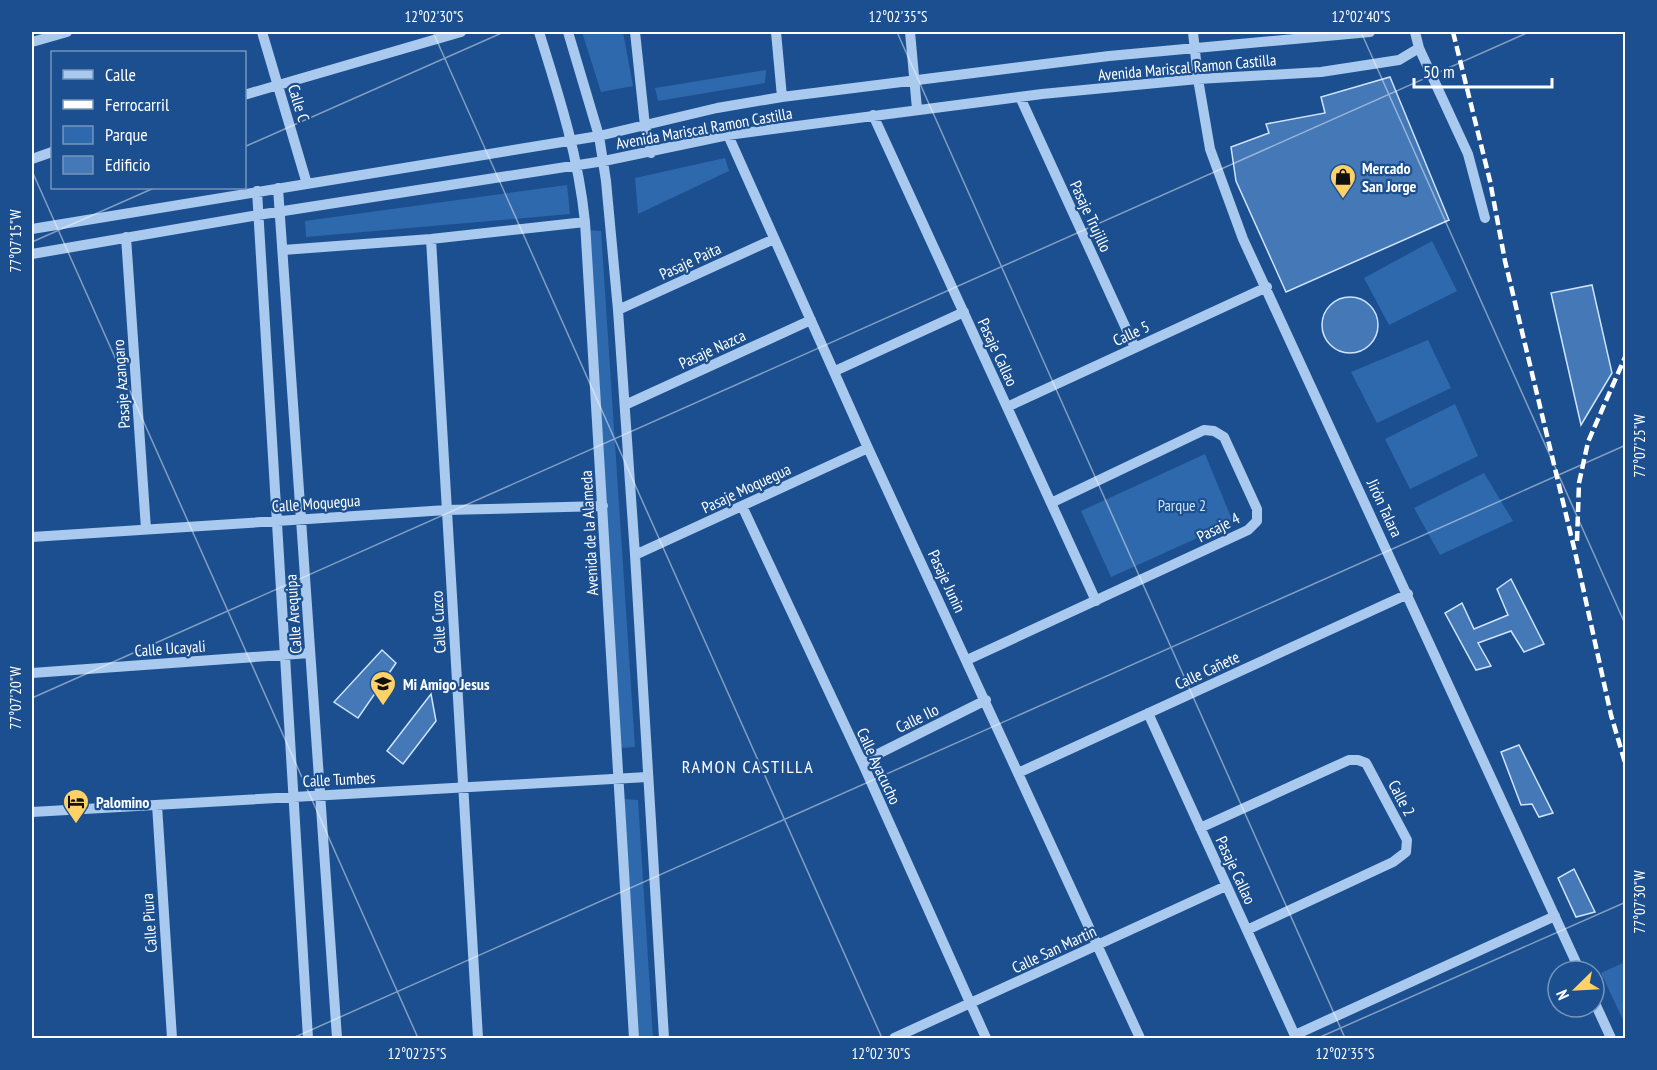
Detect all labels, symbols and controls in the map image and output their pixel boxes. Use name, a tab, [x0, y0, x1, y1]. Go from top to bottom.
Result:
text: 12°02'30"S	[404, 7, 464, 26]
text: 12°02'35"S	[868, 7, 928, 26]
text: 12°02'40"S	[1331, 7, 1391, 26]
street label: Avenida Mariscal Ramon Castilla	[1097, 49, 1277, 85]
legend	[51, 51, 246, 189]
scale bar	[1414, 51, 1552, 89]
text: 50 m	[1423, 60, 1455, 83]
text: Calle	[105, 63, 136, 86]
street label: Calle C	[284, 82, 314, 124]
text: Ferrocarril	[105, 93, 170, 116]
street label: Avenida Mariscal Ramon Castilla	[614, 103, 794, 153]
text: Parque	[105, 123, 148, 146]
text: Edificio	[105, 153, 151, 176]
place label: Mercado San Jorge	[1362, 158, 1417, 196]
shop icon: Mercado San Jorge	[1328, 162, 1358, 200]
street label: Pasaje Trujillo	[1066, 177, 1116, 255]
text: 77°07'15"W	[6, 209, 25, 273]
street label: Pasaje Paita	[656, 238, 724, 284]
street label: Pasaje Callao	[974, 315, 1022, 389]
street label: Calle 5	[1109, 316, 1153, 350]
street label: Pasaje Nazca	[676, 325, 748, 373]
street label: Pasaje Azangaro	[108, 339, 134, 429]
text: 77°07'25"W	[1630, 414, 1649, 478]
street label: Pasaje Moquegua	[698, 459, 794, 517]
street label: Avenida de la Alameda	[576, 470, 602, 596]
street label: Jirón Talara	[1362, 475, 1407, 540]
street label: Calle Moquegua	[271, 490, 361, 516]
park label: Parque 2	[1158, 495, 1206, 515]
street label: Pasaje 4	[1193, 508, 1243, 546]
street label: Pasaje Junin	[924, 547, 970, 615]
street label: Calle Arequipa	[280, 574, 306, 654]
street label: Calle Cuzco	[426, 590, 450, 654]
street label: Calle Ucayali	[134, 636, 206, 660]
street label: Calle Cañete	[1171, 646, 1243, 694]
text: 77°07'20"W	[6, 666, 25, 730]
school or university icon: Mi Amigo Jesus	[368, 669, 398, 707]
place label: Mi Amigo Jesus	[403, 674, 490, 694]
street label: Calle Ilo	[892, 699, 942, 737]
street label: Calle Ayacucho	[853, 724, 905, 808]
district label: RAMON CASTILLA	[682, 755, 814, 778]
street label: Calle Tumbes	[302, 767, 376, 791]
street label: Calle 2	[1384, 776, 1420, 820]
hotel icon: Palomino	[61, 787, 91, 825]
place label: Palomino	[96, 792, 149, 812]
street label: Pasaje Callao	[1212, 833, 1260, 907]
text: 77°07'30"W	[1630, 870, 1649, 934]
street label: Calle Piura	[137, 893, 161, 953]
street label: Calle San Martin	[1009, 921, 1099, 977]
north arrow	[1546, 959, 1606, 1019]
text: N	[1551, 987, 1573, 1003]
text: 12°02'25"S	[387, 1044, 447, 1063]
text: 12°02'30"S	[851, 1044, 911, 1063]
text: 12°02'35"S	[1315, 1044, 1375, 1063]

